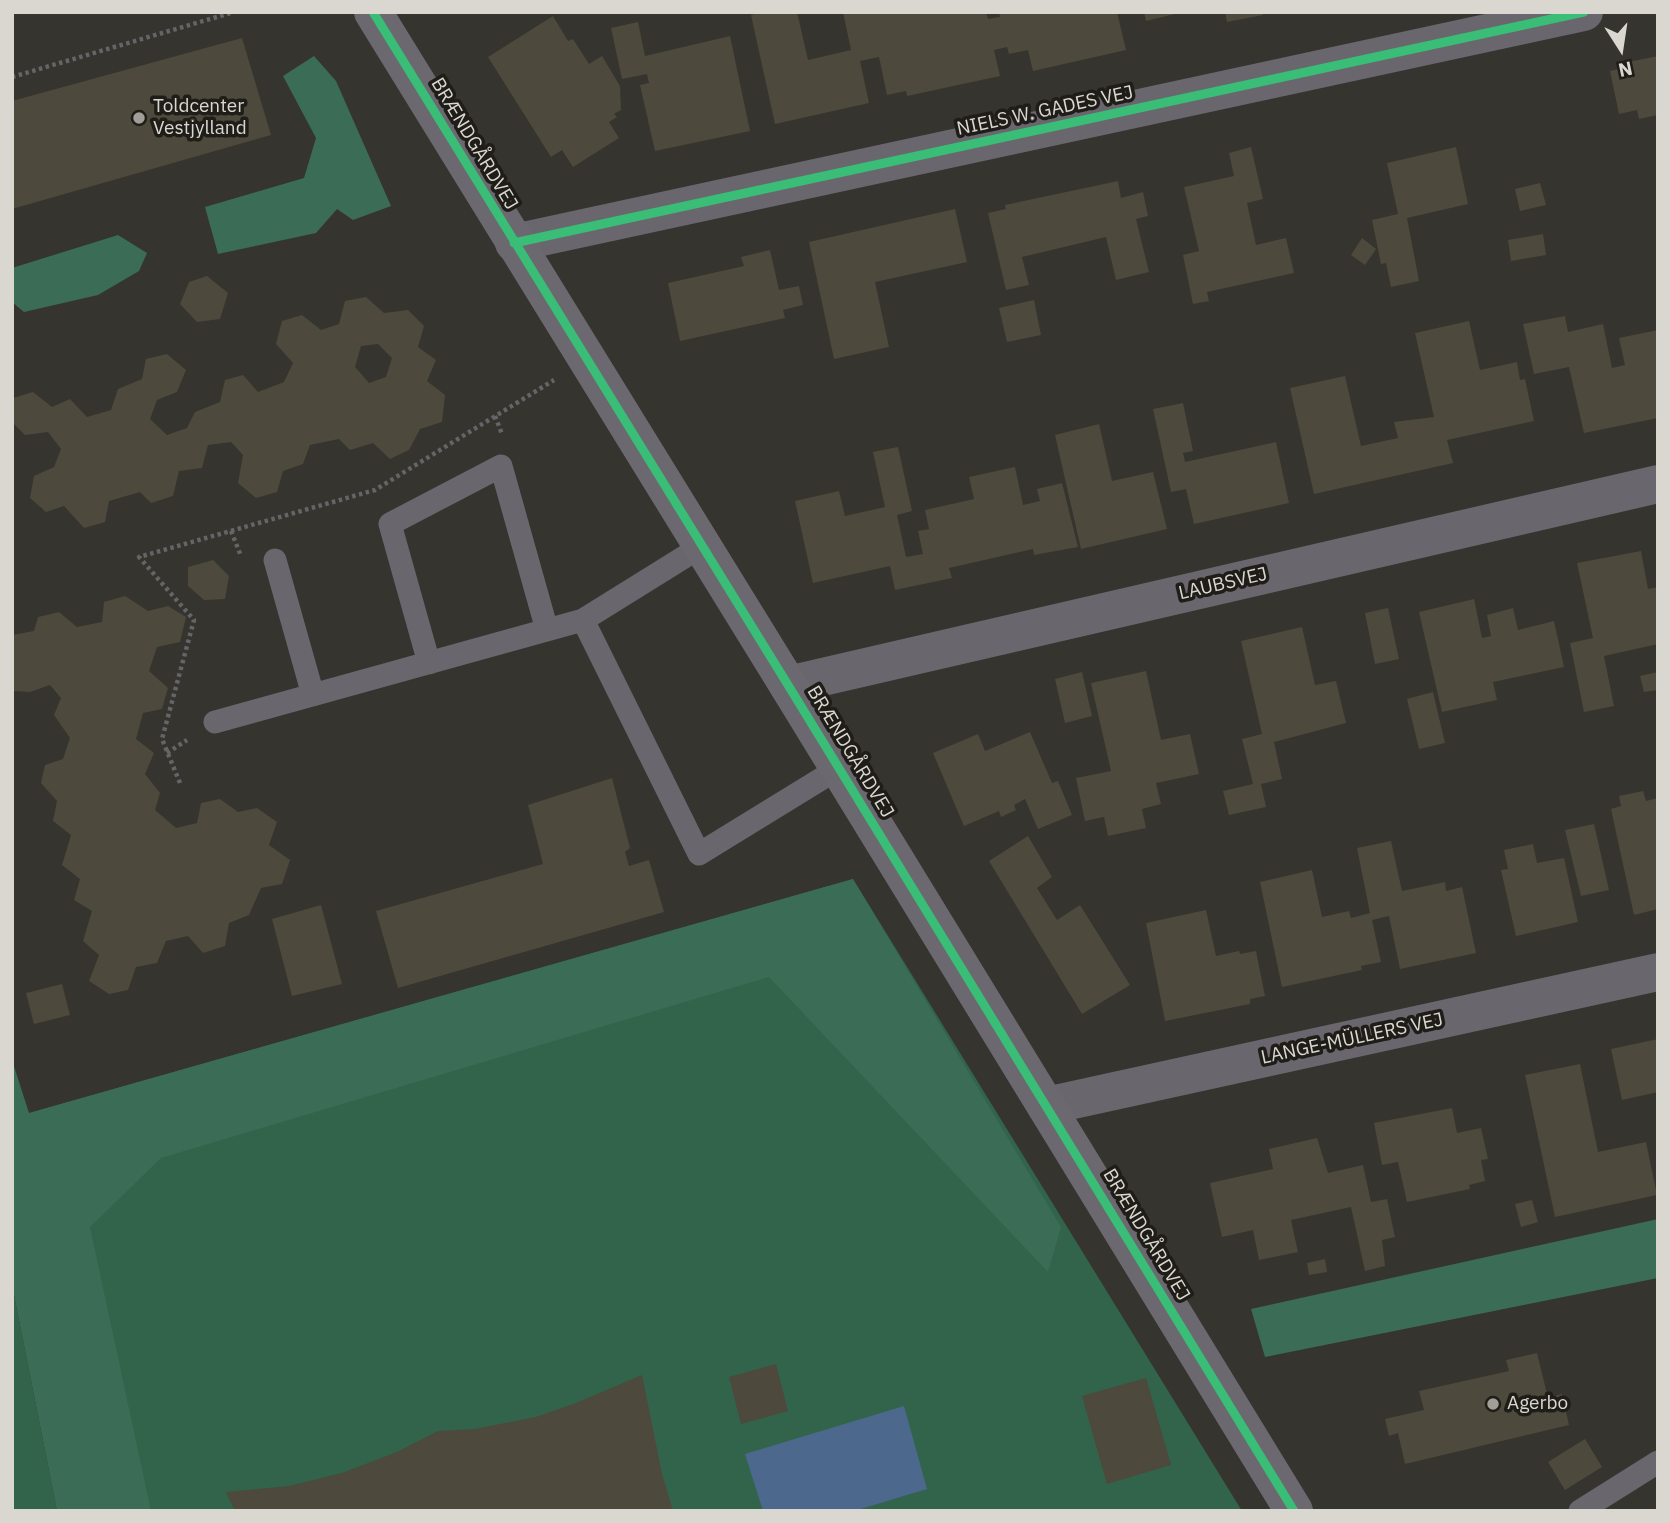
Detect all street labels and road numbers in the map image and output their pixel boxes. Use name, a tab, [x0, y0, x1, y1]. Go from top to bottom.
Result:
street label: BRÆNDGÅRDVEJ	[426, 74, 522, 214]
street label: NIELS W. GADES VEJ	[955, 81, 1135, 141]
street label: LAUBSVEJ	[1176, 563, 1270, 605]
street label: BRÆNDGÅRDVEJ	[802, 682, 898, 822]
street label: LANGE-MÜLLERS VEJ	[1259, 1009, 1445, 1069]
street label: BRÆNDGÅRDVEJ	[1098, 1165, 1194, 1305]

